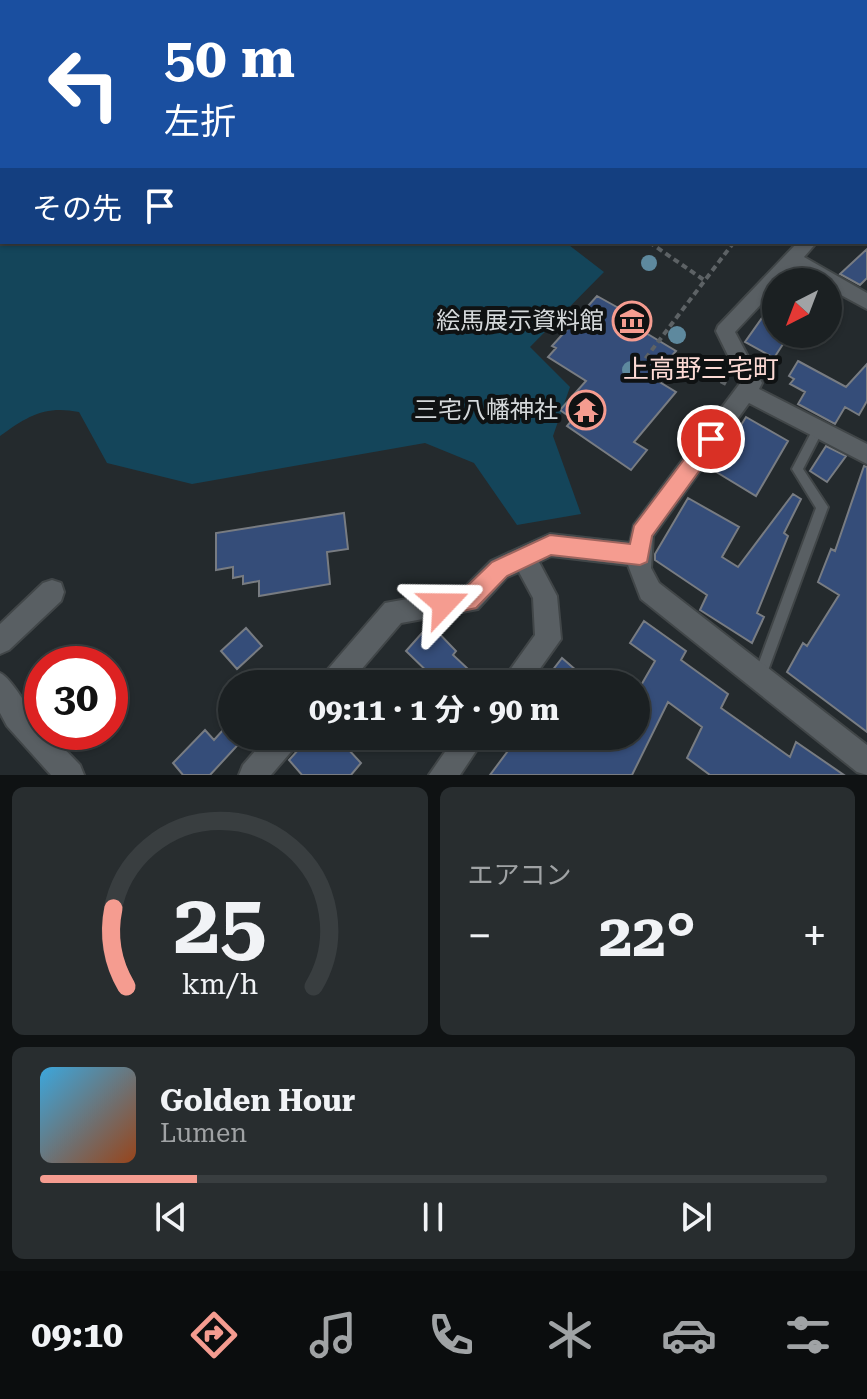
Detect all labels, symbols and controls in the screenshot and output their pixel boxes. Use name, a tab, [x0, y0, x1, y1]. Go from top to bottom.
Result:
text: 50 m	[164, 25, 295, 91]
icon: left	[32, 32, 136, 136]
text: 左折	[164, 101, 236, 143]
icon: arrive	[138, 184, 182, 228]
text: その先	[32, 191, 122, 226]
north arrow	[762, 268, 842, 348]
map controls	[762, 268, 842, 348]
museum icon: 絵馬展示資料館	[611, 300, 653, 342]
place label: 絵馬展示資料館	[436, 307, 604, 335]
district label: 上高野三宅町	[623, 354, 779, 384]
temple icon: 三宅八幡神社	[565, 389, 607, 431]
place label: 三宅八幡神社	[414, 396, 558, 424]
pin	[677, 405, 745, 473]
icon: arrive	[689, 417, 733, 461]
position arrow	[402, 562, 486, 646]
speed limit sign: 30	[24, 646, 128, 750]
text: 09:11 · 1 分 · 90 m	[309, 692, 559, 727]
text: エアコン	[468, 860, 572, 890]
text: 25	[173, 876, 266, 973]
text: 22°	[599, 900, 696, 971]
text: −	[468, 910, 492, 962]
text: +	[802, 910, 827, 962]
text: km/h	[181, 967, 258, 1001]
text: Golden Hour	[160, 1083, 355, 1118]
text: Lumen	[160, 1118, 247, 1148]
icon: previous	[149, 1195, 193, 1239]
icon: pause	[411, 1195, 455, 1239]
icon: next	[674, 1195, 718, 1239]
icon: directions	[186, 1307, 242, 1363]
icon: music	[305, 1307, 361, 1363]
icon: phone	[423, 1307, 479, 1363]
icon: climate	[542, 1307, 598, 1363]
icon: car	[661, 1307, 717, 1363]
icon: filters	[780, 1307, 836, 1363]
text: 09:10	[31, 1314, 123, 1356]

